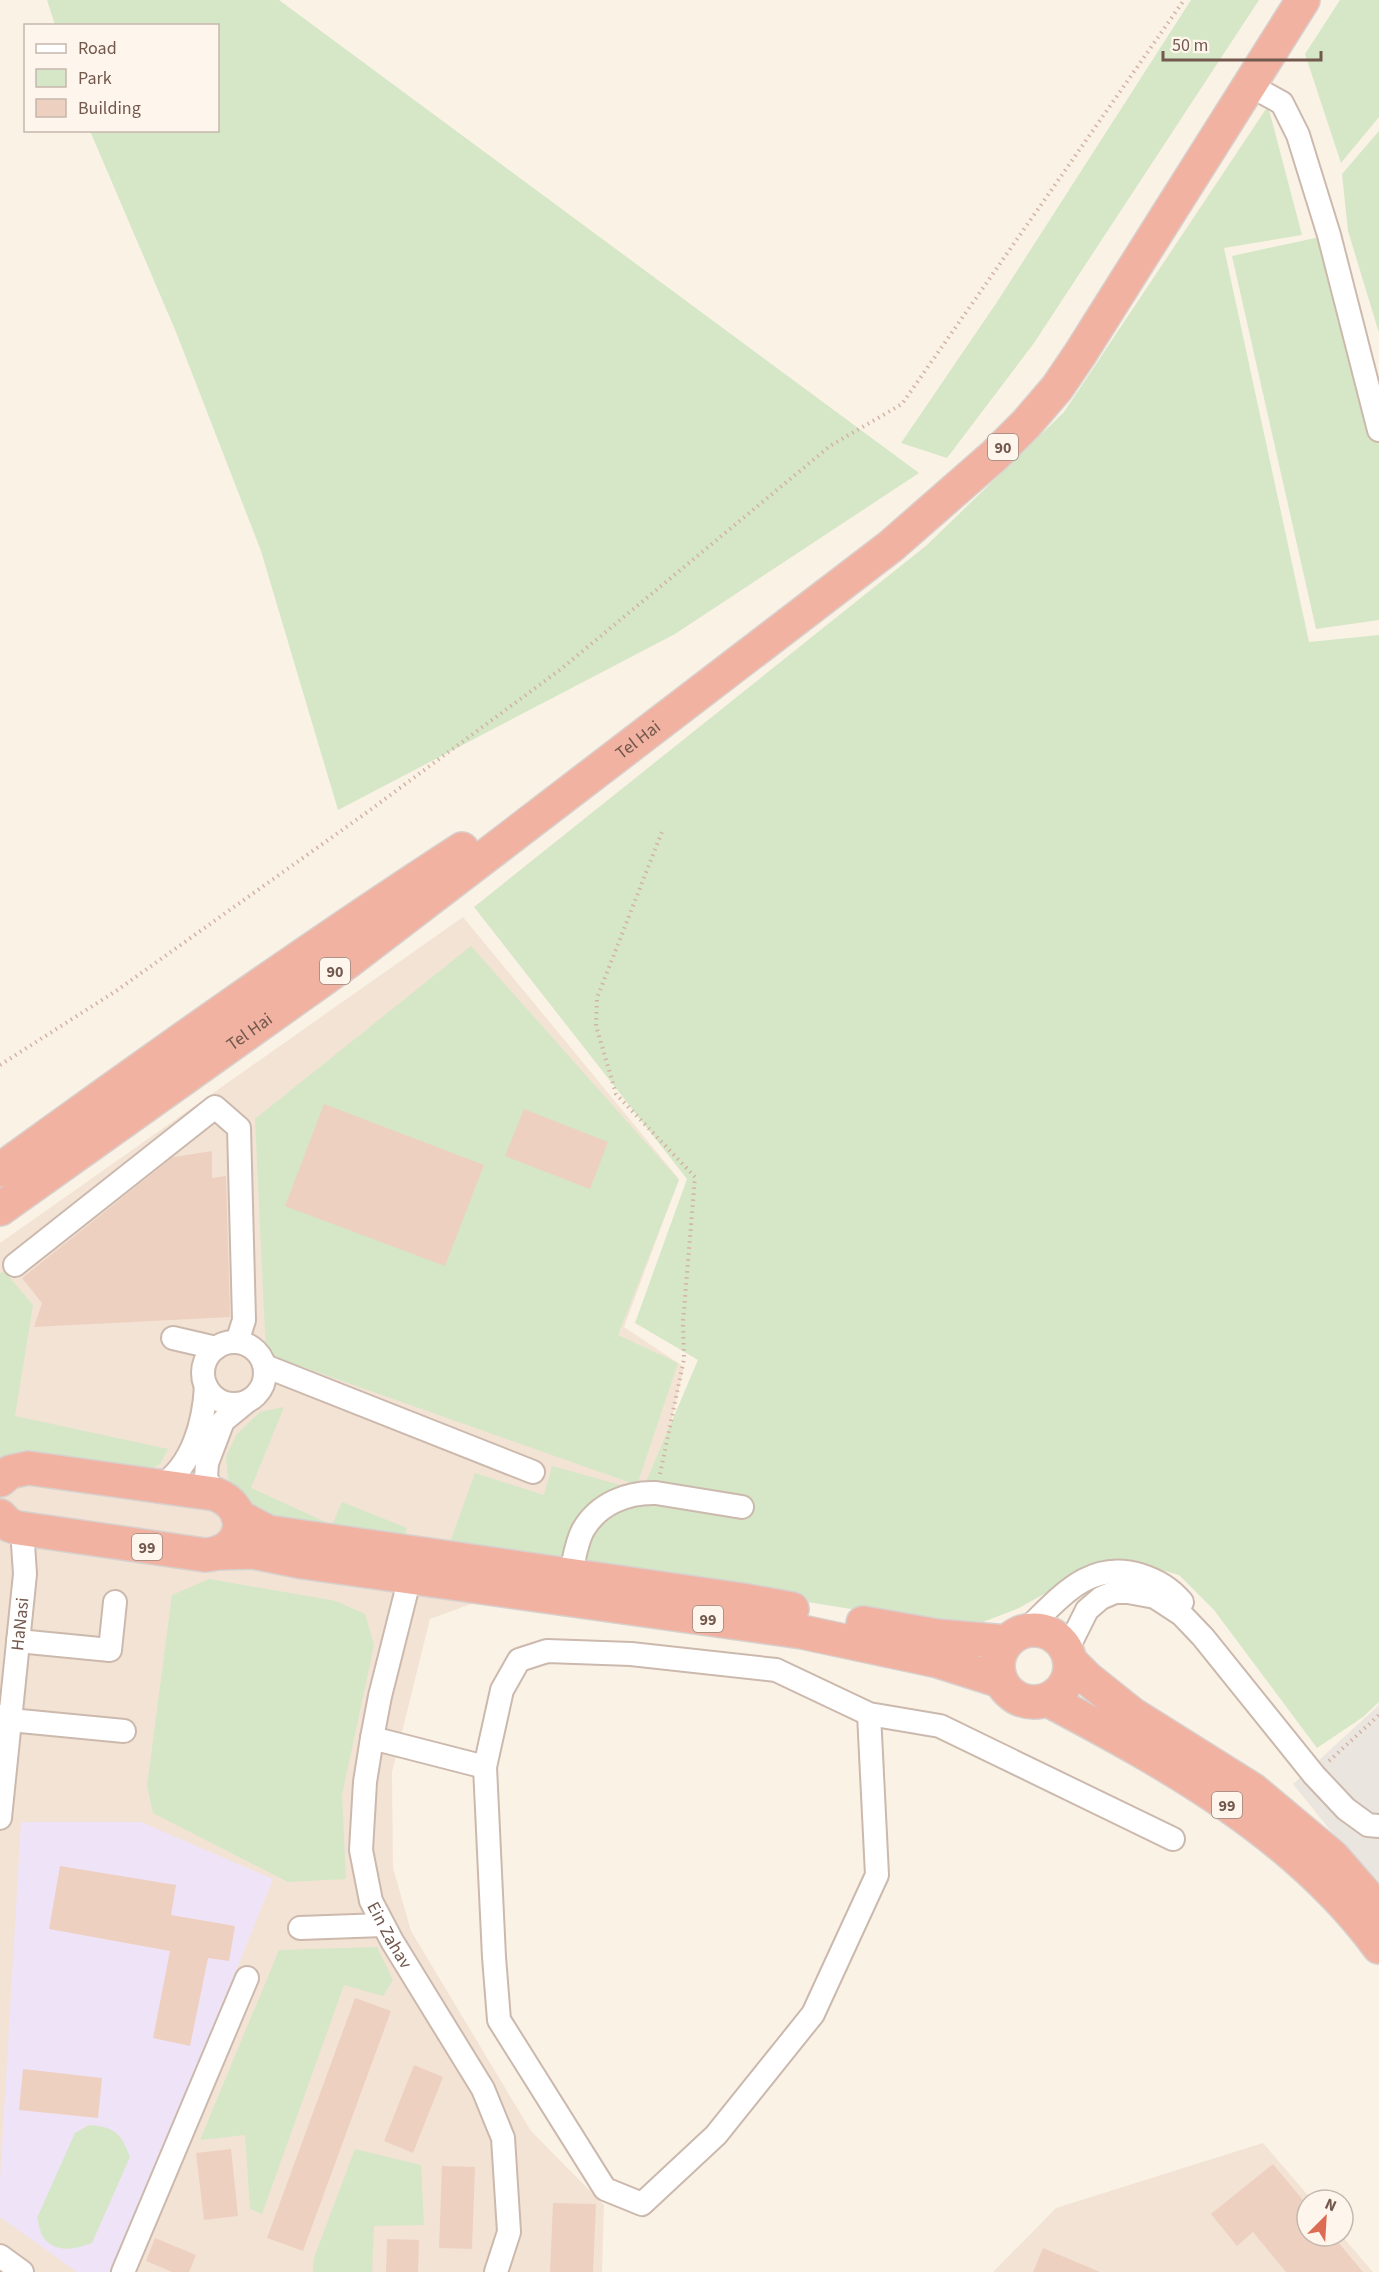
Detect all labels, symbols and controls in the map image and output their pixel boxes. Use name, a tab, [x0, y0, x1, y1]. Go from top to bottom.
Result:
legend	[24, 24, 219, 132]
scale bar	[1163, 24, 1320, 62]
text: 50 m	[1172, 33, 1208, 58]
text: Road	[78, 36, 117, 61]
text: Park	[78, 66, 112, 91]
text: Building	[78, 96, 141, 121]
road number: 90	[988, 434, 1018, 460]
street label: Tel Hai	[610, 715, 666, 766]
road number: 90	[320, 958, 350, 984]
street label: Tel Hai	[222, 1007, 278, 1057]
road number: 99	[132, 1534, 162, 1560]
street label: HaNasi	[5, 1596, 36, 1652]
road number: 99	[693, 1606, 723, 1632]
road number: 99	[1212, 1792, 1242, 1818]
street label: Ein Zahav	[361, 1897, 418, 1974]
north arrow	[1295, 2188, 1355, 2248]
text: N	[1321, 2193, 1340, 2217]

